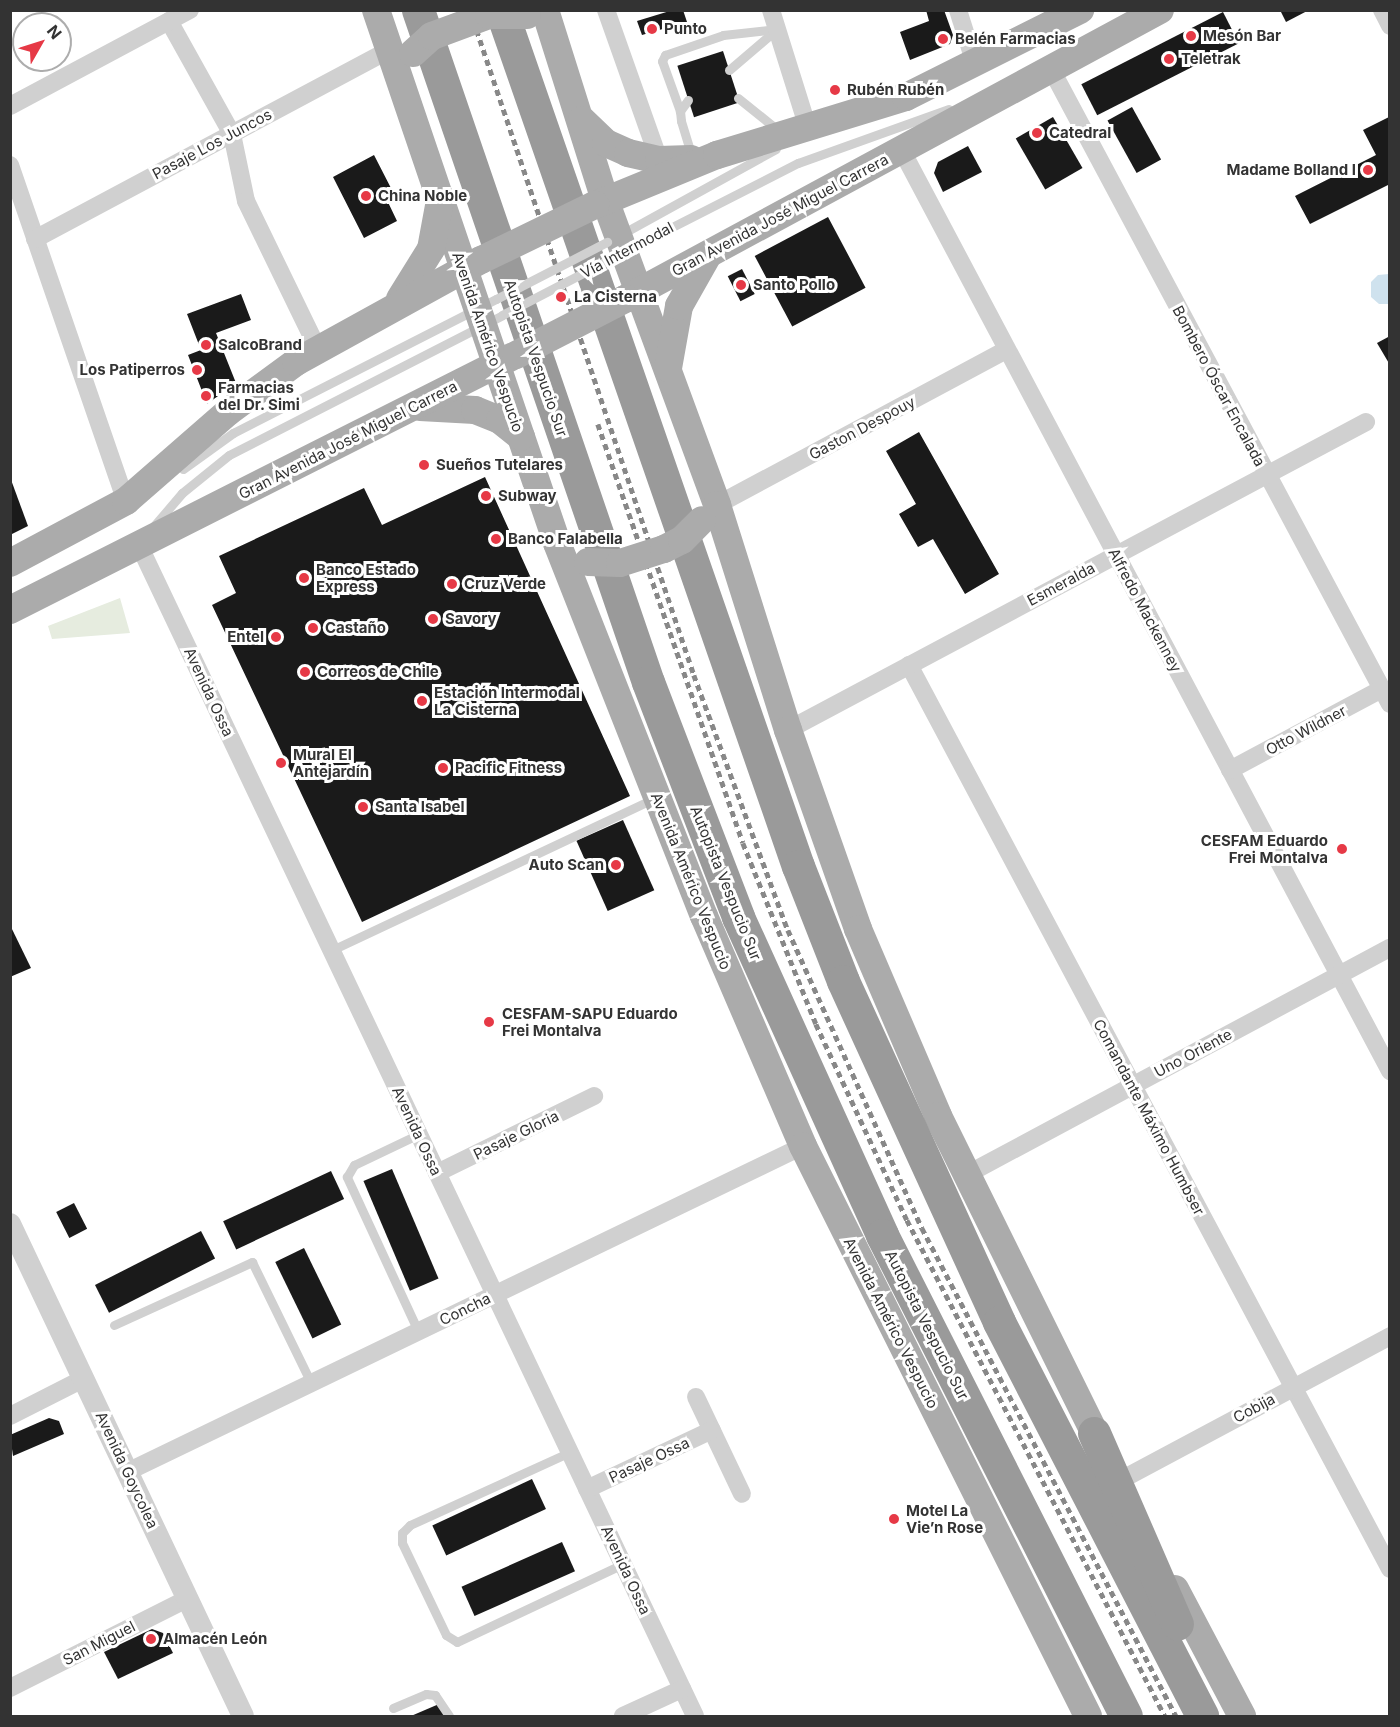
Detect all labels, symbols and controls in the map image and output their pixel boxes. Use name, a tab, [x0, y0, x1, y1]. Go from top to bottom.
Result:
north arrow	[12, 12, 72, 72]
place label: Punto	[664, 20, 707, 38]
text: N	[43, 21, 66, 43]
marker: Punto	[645, 22, 659, 36]
place label: Mesón Bar	[1203, 27, 1281, 45]
marker: Mesón Bar	[1184, 29, 1198, 43]
place label: Belén Farmacias	[955, 30, 1076, 48]
marker: Belén Farmacias	[936, 32, 950, 46]
place label: Teletrak	[1181, 50, 1241, 68]
marker: Teletrak	[1162, 52, 1176, 66]
place label: Rubén Rubén	[847, 81, 944, 99]
marker: Rubén Rubén	[828, 83, 842, 97]
street label: Pasaje Los Juncos	[149, 105, 275, 183]
place label: Catedral	[1049, 124, 1111, 142]
marker: Catedral	[1030, 126, 1044, 140]
street label: Gran Avenida José Miguel Carrera	[669, 150, 891, 280]
place label: Madame Bolland I	[1226, 161, 1356, 179]
marker: Madame Bolland I	[1361, 163, 1375, 177]
place label: China Noble	[378, 187, 467, 205]
marker: China Noble	[359, 189, 373, 203]
street label: Vía Intermodal	[578, 218, 676, 282]
street label: Avenida Américo Vespucio	[449, 249, 527, 435]
place label: Santo Pollo	[753, 276, 835, 294]
street label: Autopista Vespucio Sur	[501, 277, 571, 439]
marker: Santo Pollo	[734, 278, 748, 292]
marker: La Cisterna	[552, 288, 570, 306]
place label: La Cisterna	[574, 288, 657, 306]
street label: Bombero Óscar Encalada	[1169, 303, 1269, 469]
place label: SalcoBrand	[218, 336, 302, 354]
marker: SalcoBrand	[199, 338, 213, 352]
place label: Los Patiperros	[80, 361, 185, 379]
marker: Los Patiperros	[190, 363, 204, 377]
street label: Gran Avenida José Miguel Carrera	[236, 377, 460, 503]
place label: Farmacias del Dr. Simi	[218, 378, 300, 413]
marker: Farmacias del Dr. Simi	[199, 389, 213, 403]
street label: Gaston Despouy	[806, 393, 918, 463]
place label: Sueños Tutelares	[436, 456, 563, 474]
marker: Sueños Tutelares	[417, 458, 431, 472]
place label: Subway	[498, 487, 557, 505]
marker: Subway	[479, 489, 493, 503]
place label: Banco Falabella	[508, 530, 623, 548]
marker: Banco Falabella	[489, 532, 503, 546]
street label: Alfredo Mackenney	[1105, 545, 1185, 675]
street label: Esmeralda	[1024, 559, 1098, 609]
place label: Banco Estado Express	[316, 560, 416, 595]
marker: Banco Estado Express	[297, 571, 311, 585]
place label: Cruz Verde	[464, 575, 546, 593]
marker: Cruz Verde	[445, 577, 459, 591]
place label: Savory	[445, 610, 497, 628]
marker: Savory	[426, 612, 440, 626]
place label: Castaño	[325, 619, 386, 637]
marker: Castaño	[306, 621, 320, 635]
place label: Entel	[227, 628, 264, 646]
marker: Entel	[269, 630, 283, 644]
street label: Avenida Ossa	[181, 645, 237, 739]
place label: Correos de Chile	[317, 663, 439, 681]
marker: Correos de Chile	[298, 665, 312, 679]
place label: Estación Intermodal La Cisterna	[434, 683, 580, 718]
marker: Estación Intermodal La Cisterna	[415, 694, 429, 708]
street label: Otto Wildner	[1263, 701, 1349, 759]
place label: Mural El Antejardín	[293, 745, 369, 780]
marker: Mural El Antejardín	[274, 756, 288, 770]
place label: Pacific Fitness	[455, 759, 562, 777]
marker: Pacific Fitness	[436, 761, 450, 775]
street label: Avenida Américo Vespucio	[647, 790, 735, 972]
place label: Santa Isabel	[375, 798, 464, 816]
marker: Santa Isabel	[356, 800, 370, 814]
street label: Autopista Vespucio Sur	[687, 803, 765, 963]
place label: CESFAM Eduardo Frei Montalva	[1201, 831, 1328, 866]
marker: CESFAM Eduardo Frei Montalva	[1333, 840, 1351, 858]
place label: Auto Scan	[529, 856, 604, 874]
marker: Auto Scan	[609, 858, 623, 872]
place label: CESFAM-SAPU Eduardo Frei Montalva	[502, 1004, 678, 1039]
marker: CESFAM-SAPU Eduardo Frei Montalva	[480, 1013, 498, 1031]
street label: Comandante Máximo Humbser	[1090, 1016, 1208, 1218]
street label: Uno Oriente	[1151, 1025, 1235, 1081]
street label: Avenida Ossa	[389, 1084, 445, 1178]
street label: Pasaje Gloria	[470, 1107, 562, 1163]
street label: Avenida Américo Vespucio	[840, 1234, 942, 1412]
street label: Autopista Vespucio Sur	[881, 1247, 973, 1403]
street label: Concha	[436, 1289, 494, 1329]
street label: Cobija	[1230, 1390, 1278, 1426]
street label: Avenida Goycolea	[92, 1409, 162, 1531]
street label: Pasaje Ossa	[606, 1434, 692, 1486]
place label: Motel La Vie’n Rose	[906, 1501, 983, 1536]
marker: Motel La Vie’n Rose	[887, 1512, 901, 1526]
street label: Avenida Ossa	[598, 1523, 654, 1617]
street label: San Miguel	[60, 1617, 138, 1669]
place label: Almacén León	[163, 1630, 267, 1648]
marker: Almacén León	[144, 1632, 158, 1646]

